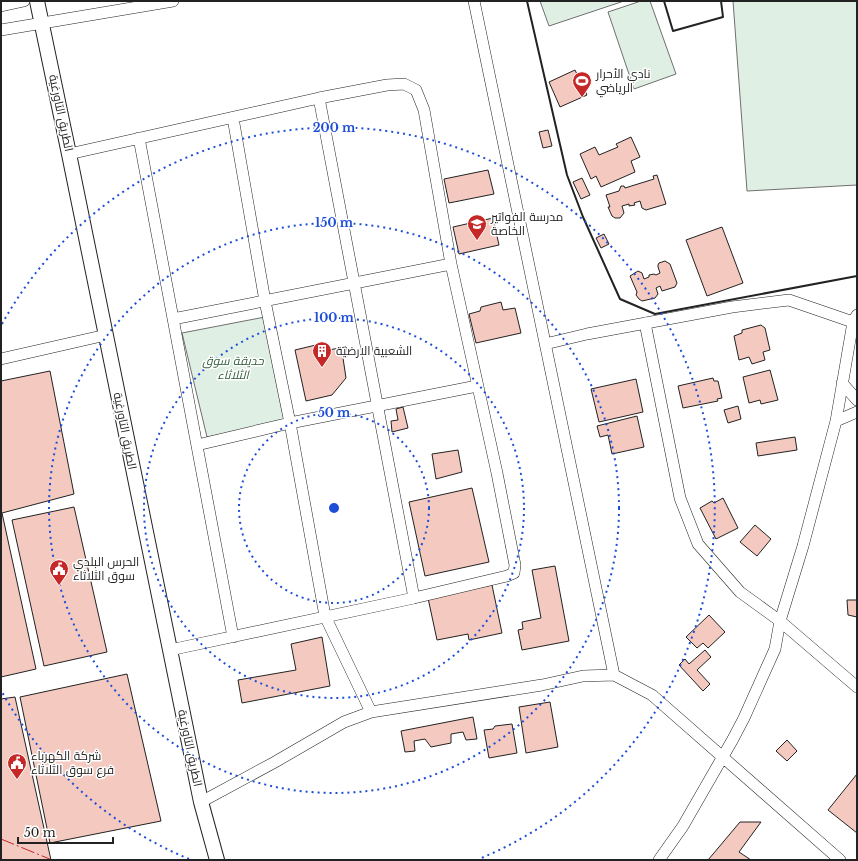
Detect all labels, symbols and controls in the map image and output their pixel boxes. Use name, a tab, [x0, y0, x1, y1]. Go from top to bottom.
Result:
place label: نادي الأحرار الرياضي	[595, 66, 650, 98]
sports icon: نادي الأحرار الرياضي	[571, 70, 593, 98]
street label: الطريق التاورغية	[46, 73, 77, 153]
text: 200 m	[313, 120, 356, 135]
place label: مدرسة الفواتير الخاصة	[490, 209, 563, 238]
school or university icon: مدرسة الفواتير الخاصة	[466, 213, 488, 241]
text: 150 m	[315, 215, 354, 230]
text: 100 m	[314, 310, 355, 325]
building icon: الشعبية الارضية	[311, 340, 333, 368]
place label: الشعبية الارضية	[336, 343, 412, 358]
park label: حديقة سوق الثلاثاء	[202, 353, 265, 382]
street label: الطريق التاورغية	[111, 391, 140, 471]
text: 50 m	[318, 405, 351, 420]
centre of rings	[327, 501, 341, 515]
place label: الحرس البلدي سوق الثلاثاء	[73, 554, 139, 583]
public building icon: الحرس البلدي سوق الثلاثاء	[48, 558, 70, 586]
street label: الطريق التاورغية	[175, 708, 206, 788]
place label: شركة الكهرباء فرع سوق الثلاثاء	[31, 748, 114, 778]
public building icon: شركة الكهرباء فرع سوق الثلاثاء	[6, 752, 28, 780]
scale bar	[18, 819, 113, 845]
text: 50 m	[24, 825, 56, 840]

